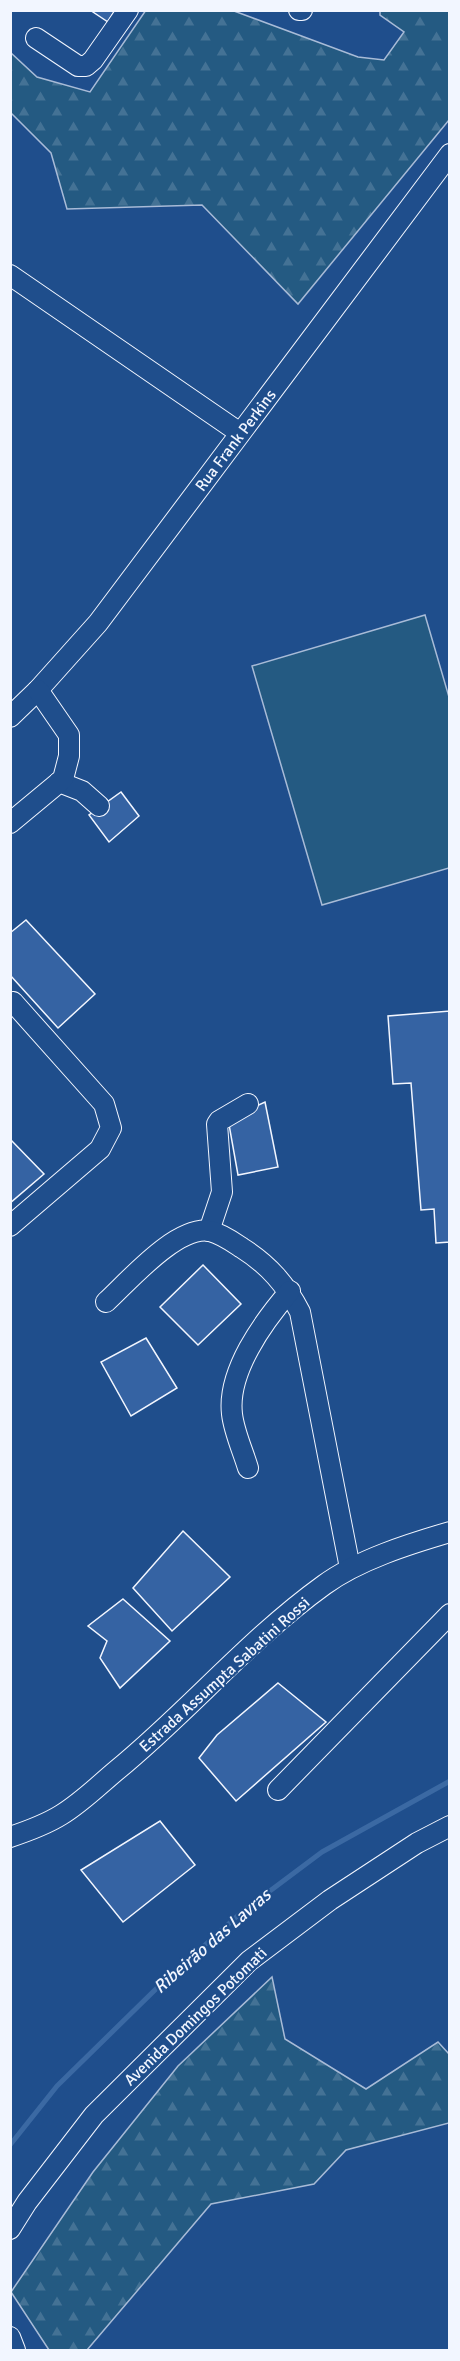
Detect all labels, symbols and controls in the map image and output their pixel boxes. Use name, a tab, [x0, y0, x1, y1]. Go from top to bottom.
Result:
street label: Rua Frank Perkins	[191, 386, 281, 495]
street label: Estrada Assumpta Sabatini Rossi	[135, 1593, 314, 1757]
water label: Ribeirão das Lavras	[149, 1883, 277, 1998]
street label: Avenida Domingos Potomati	[120, 1943, 271, 2090]

